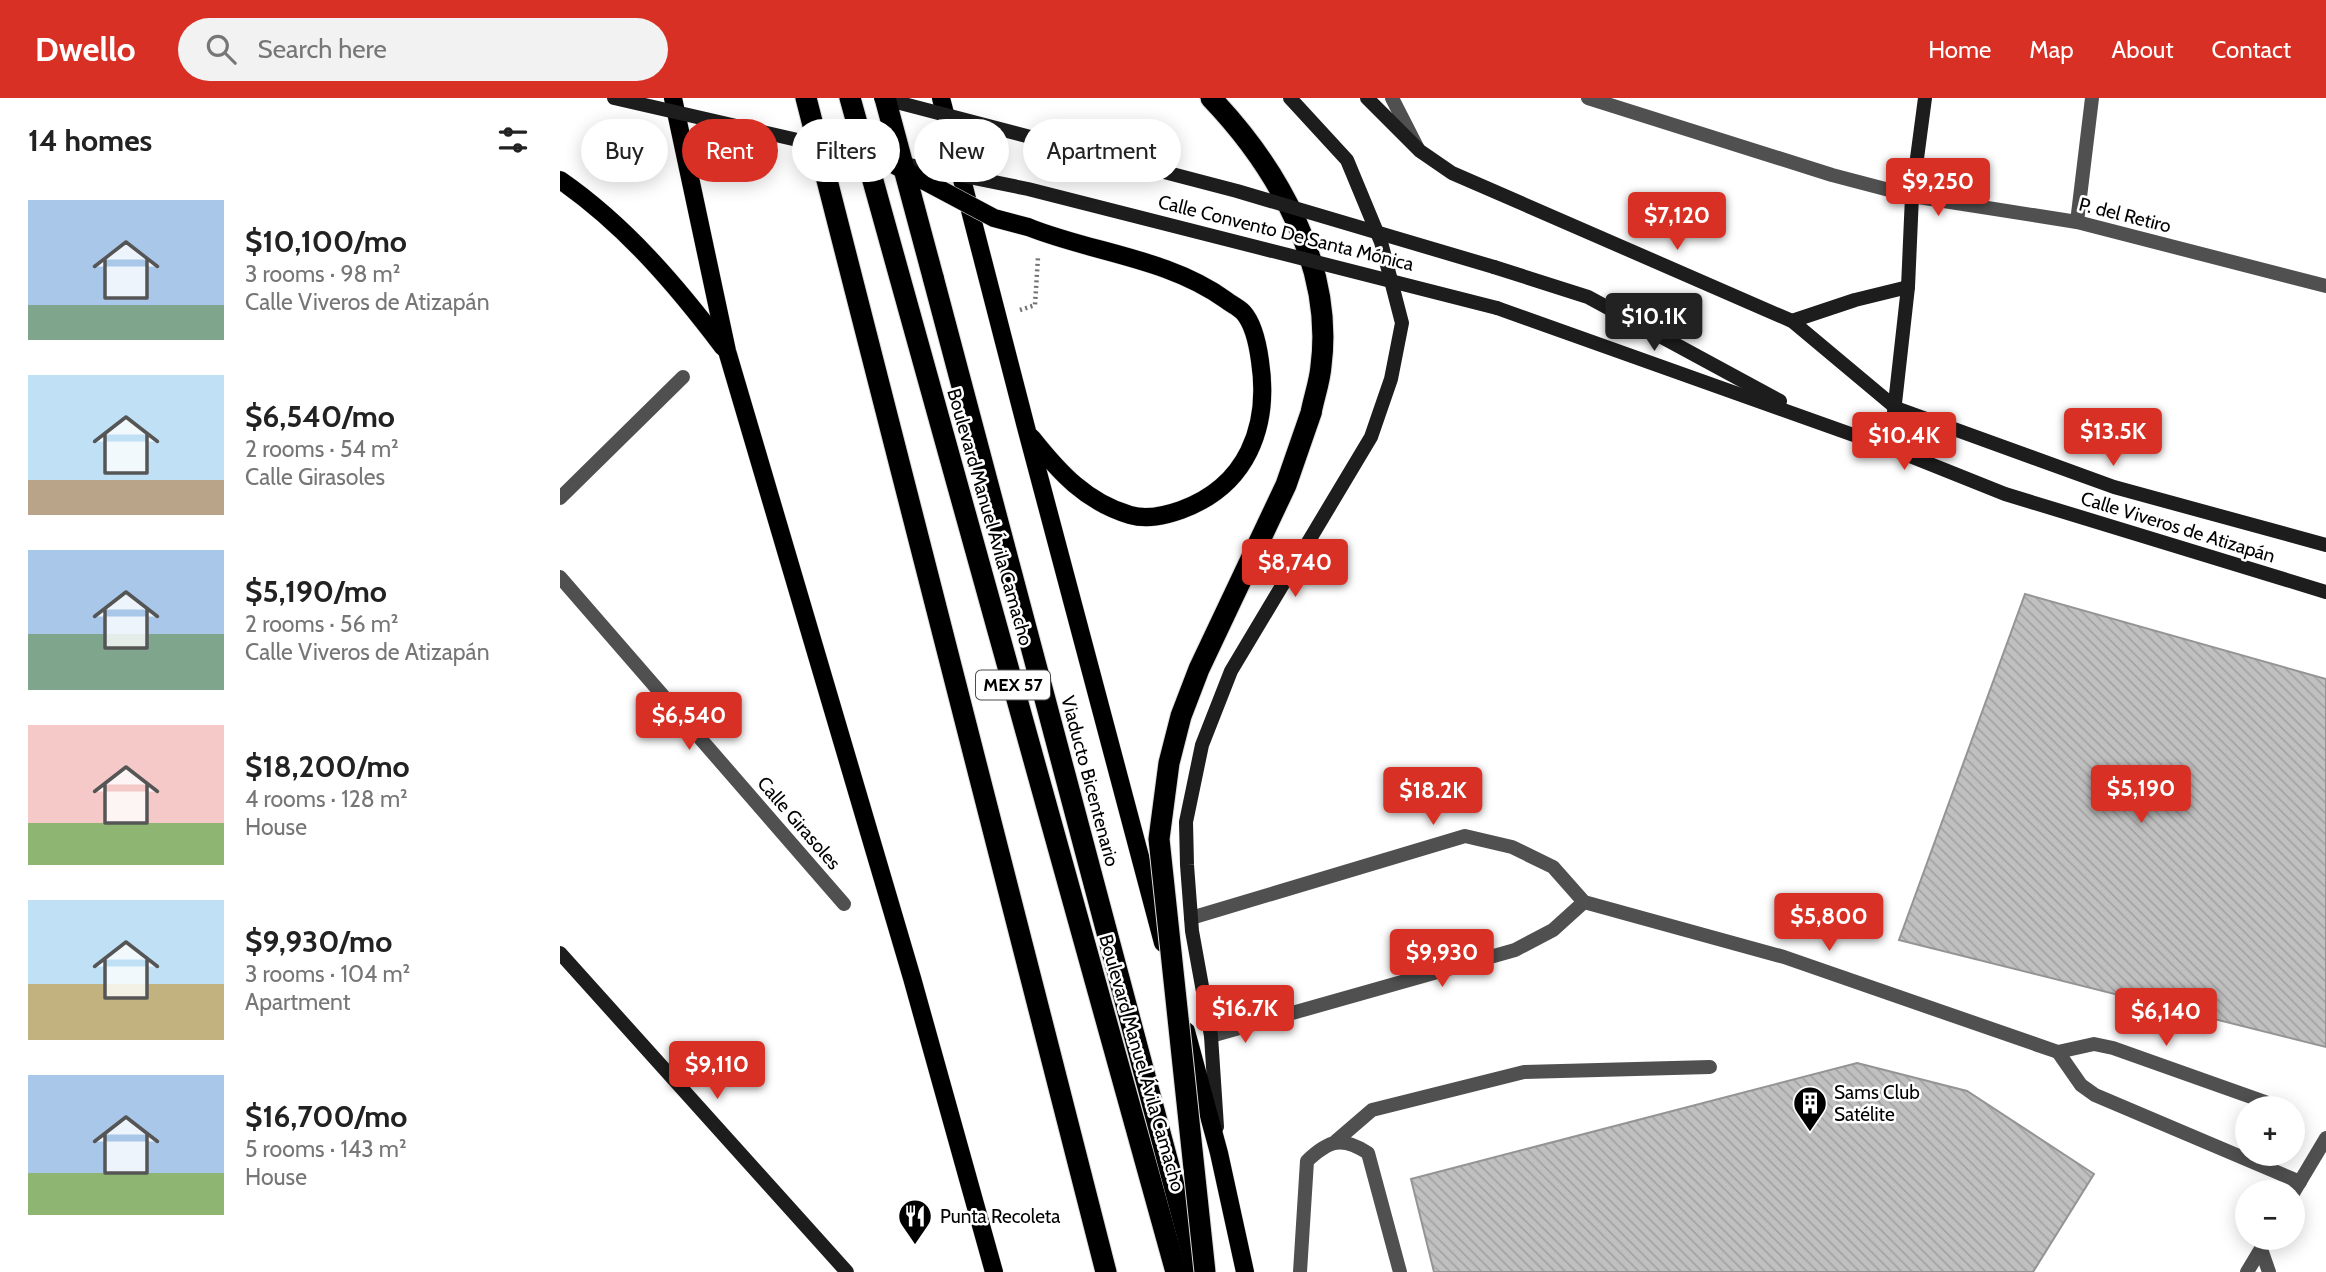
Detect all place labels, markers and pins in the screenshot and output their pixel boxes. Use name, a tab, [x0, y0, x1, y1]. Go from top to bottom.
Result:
pin: $9,250	[1881, 158, 1995, 218]
pin: $7,120	[1620, 192, 1734, 252]
pin: $10.1K	[1597, 294, 1711, 353]
pin: $13.5K	[2056, 408, 2170, 468]
pin: $10.4K	[1847, 412, 1961, 472]
pin: $8,740	[1238, 540, 1352, 599]
pin: $6,540	[632, 692, 746, 752]
pin: $5,190	[2084, 766, 2198, 825]
pin: $18.2K	[1376, 768, 1490, 827]
pin: $5,800	[1772, 894, 1886, 953]
pin: $9,930	[1385, 930, 1499, 989]
pin: $16.7K	[1188, 986, 1302, 1045]
pin: $6,140	[2109, 988, 2223, 1048]
pin: $9,110	[660, 1042, 774, 1101]
place label: Sams Club Satélite	[1834, 1081, 1920, 1126]
building icon: Sams Club Satélite	[1791, 1084, 1829, 1133]
restaurant icon: Punta Recoleta	[896, 1197, 934, 1246]
place label: Punta Recoleta	[940, 1205, 1060, 1228]

